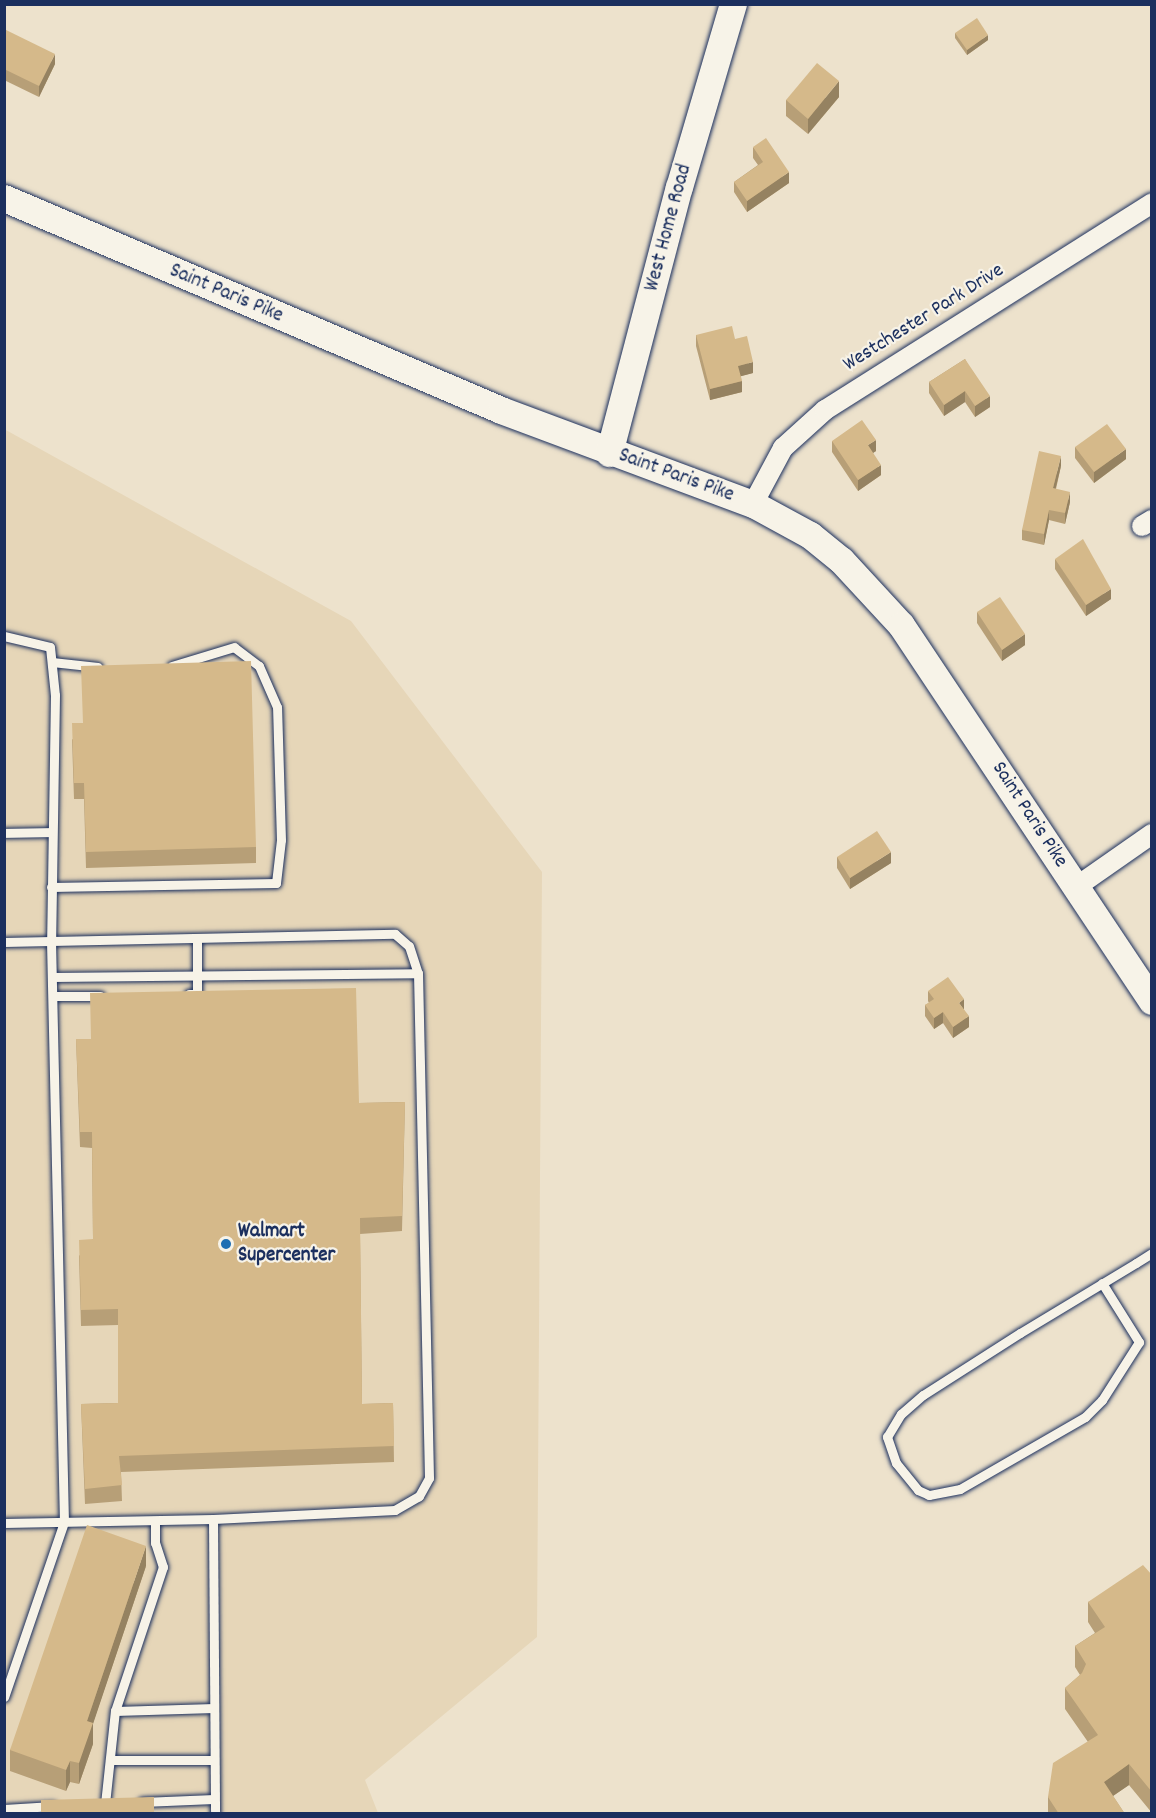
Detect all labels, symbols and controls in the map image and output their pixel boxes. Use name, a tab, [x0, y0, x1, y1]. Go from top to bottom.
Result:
street label: West Home Road	[640, 162, 698, 294]
street label: Westchester Park Drive	[839, 258, 1009, 378]
street label: Saint Paris Pike	[165, 259, 287, 329]
street label: Saint Paris Pike	[615, 443, 737, 509]
street label: Saint Paris Pike	[985, 757, 1073, 873]
place label: Walmart Supercenter	[238, 1219, 335, 1269]
marker: Walmart Supercenter	[219, 1237, 233, 1251]

